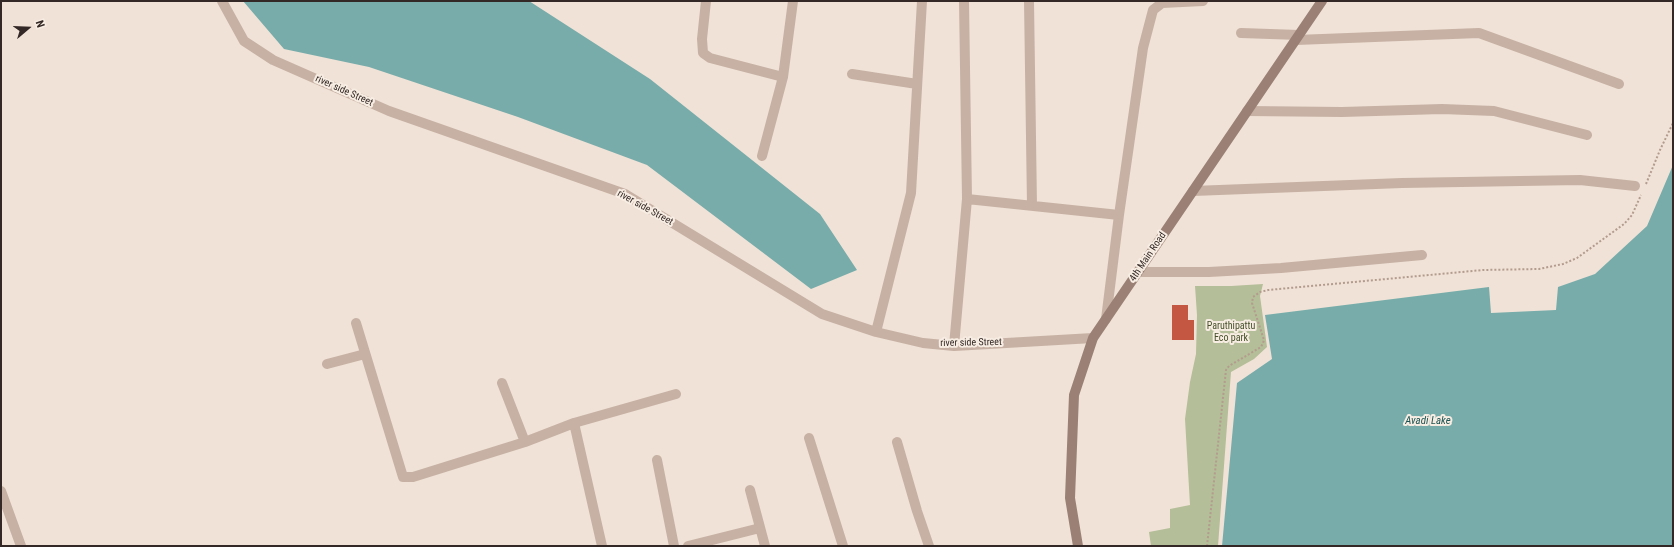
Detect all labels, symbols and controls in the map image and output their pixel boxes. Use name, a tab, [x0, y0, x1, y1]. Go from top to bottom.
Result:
north arrow	[8, 8, 48, 48]
text: N	[33, 19, 47, 29]
street label: river side Street	[313, 73, 375, 109]
street label: river side Street	[615, 188, 675, 228]
street label: 4th Main Road	[1127, 230, 1169, 284]
park label: Paruthipattu Eco park	[1207, 320, 1255, 344]
street label: river side Street	[940, 336, 1002, 350]
water label: Avadi Lake	[1405, 414, 1451, 428]

